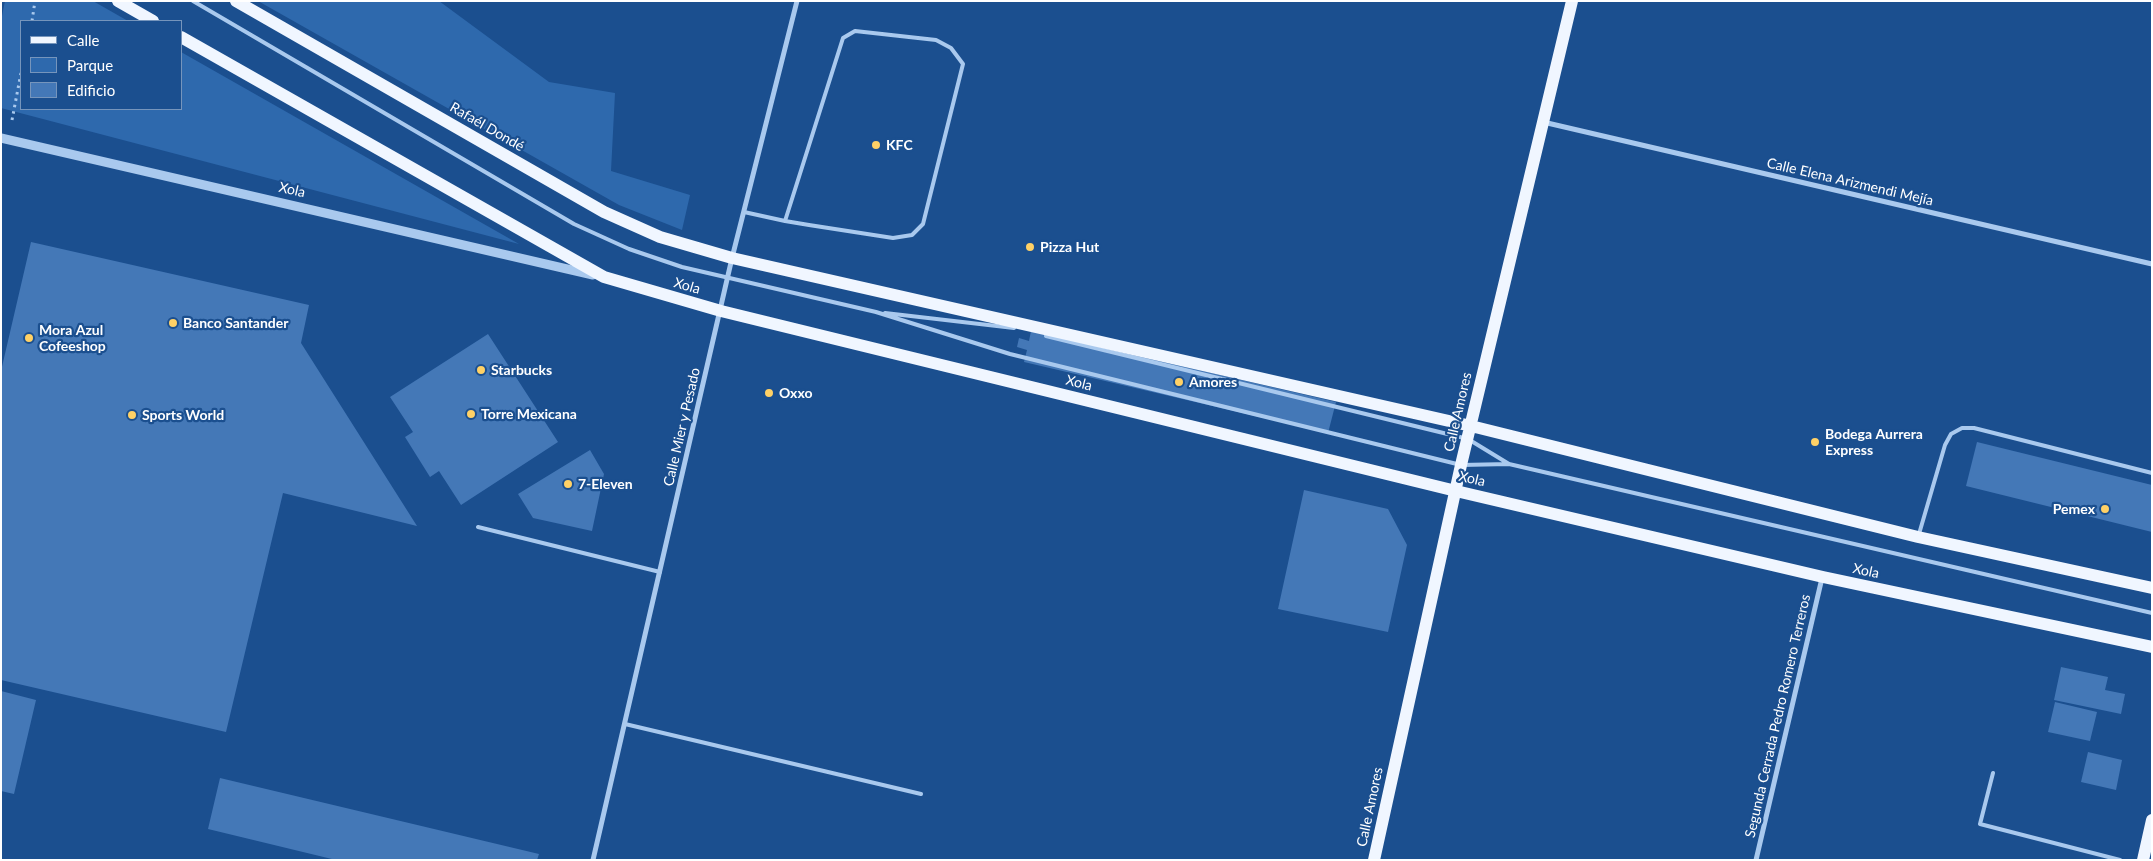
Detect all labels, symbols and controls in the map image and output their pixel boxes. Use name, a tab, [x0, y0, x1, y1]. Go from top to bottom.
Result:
legend	[20, 20, 182, 110]
text: Calle	[67, 31, 99, 49]
text: Parque	[67, 56, 113, 74]
text: Edificio	[67, 81, 115, 99]
street label: Rafaél Dondé	[447, 99, 527, 155]
place label: KFC	[886, 137, 913, 153]
marker: KFC	[870, 139, 882, 151]
street label: Calle Elena Arizmendi Mejía	[1765, 155, 1935, 209]
street label: Xola	[277, 179, 307, 201]
place label: Pizza Hut	[1040, 239, 1099, 255]
marker: Pizza Hut	[1024, 241, 1036, 253]
street label: Xola	[672, 274, 702, 298]
place label: Banco Santander	[183, 315, 289, 331]
marker: Banco Santander	[167, 317, 179, 329]
place label: Mora Azul Cofeeshop	[39, 322, 106, 354]
marker: Mora Azul Cofeeshop	[23, 332, 35, 344]
place label: Starbucks	[491, 362, 552, 378]
marker: Starbucks	[475, 364, 487, 376]
street label: Calle Mier y Pesado	[660, 366, 704, 488]
street label: Calle Amores	[1441, 371, 1475, 453]
street label: Xola	[1064, 372, 1094, 394]
place label: Amores	[1189, 374, 1237, 390]
marker: Amores	[1173, 376, 1185, 388]
place label: Oxxo	[779, 385, 812, 401]
marker: Oxxo	[763, 387, 775, 399]
place label: Torre Mexicana	[481, 406, 577, 422]
place label: Sports World	[142, 407, 224, 423]
marker: Torre Mexicana	[465, 408, 477, 420]
marker: Sports World	[126, 409, 138, 421]
place label: Bodega Aurrera Express	[1825, 426, 1923, 458]
marker: Bodega Aurrera Express	[1809, 436, 1821, 448]
street label: Xola	[1457, 468, 1487, 490]
place label: 7-Eleven	[578, 476, 633, 492]
marker: 7-Eleven	[562, 478, 574, 490]
place label: Pemex	[2053, 501, 2095, 517]
marker: Pemex	[2099, 503, 2111, 515]
street label: Xola	[1851, 560, 1881, 582]
street label: Segunda Cerrada Pedro Romero Terreros	[1742, 593, 1814, 839]
street label: Calle Amores	[1353, 766, 1387, 848]

